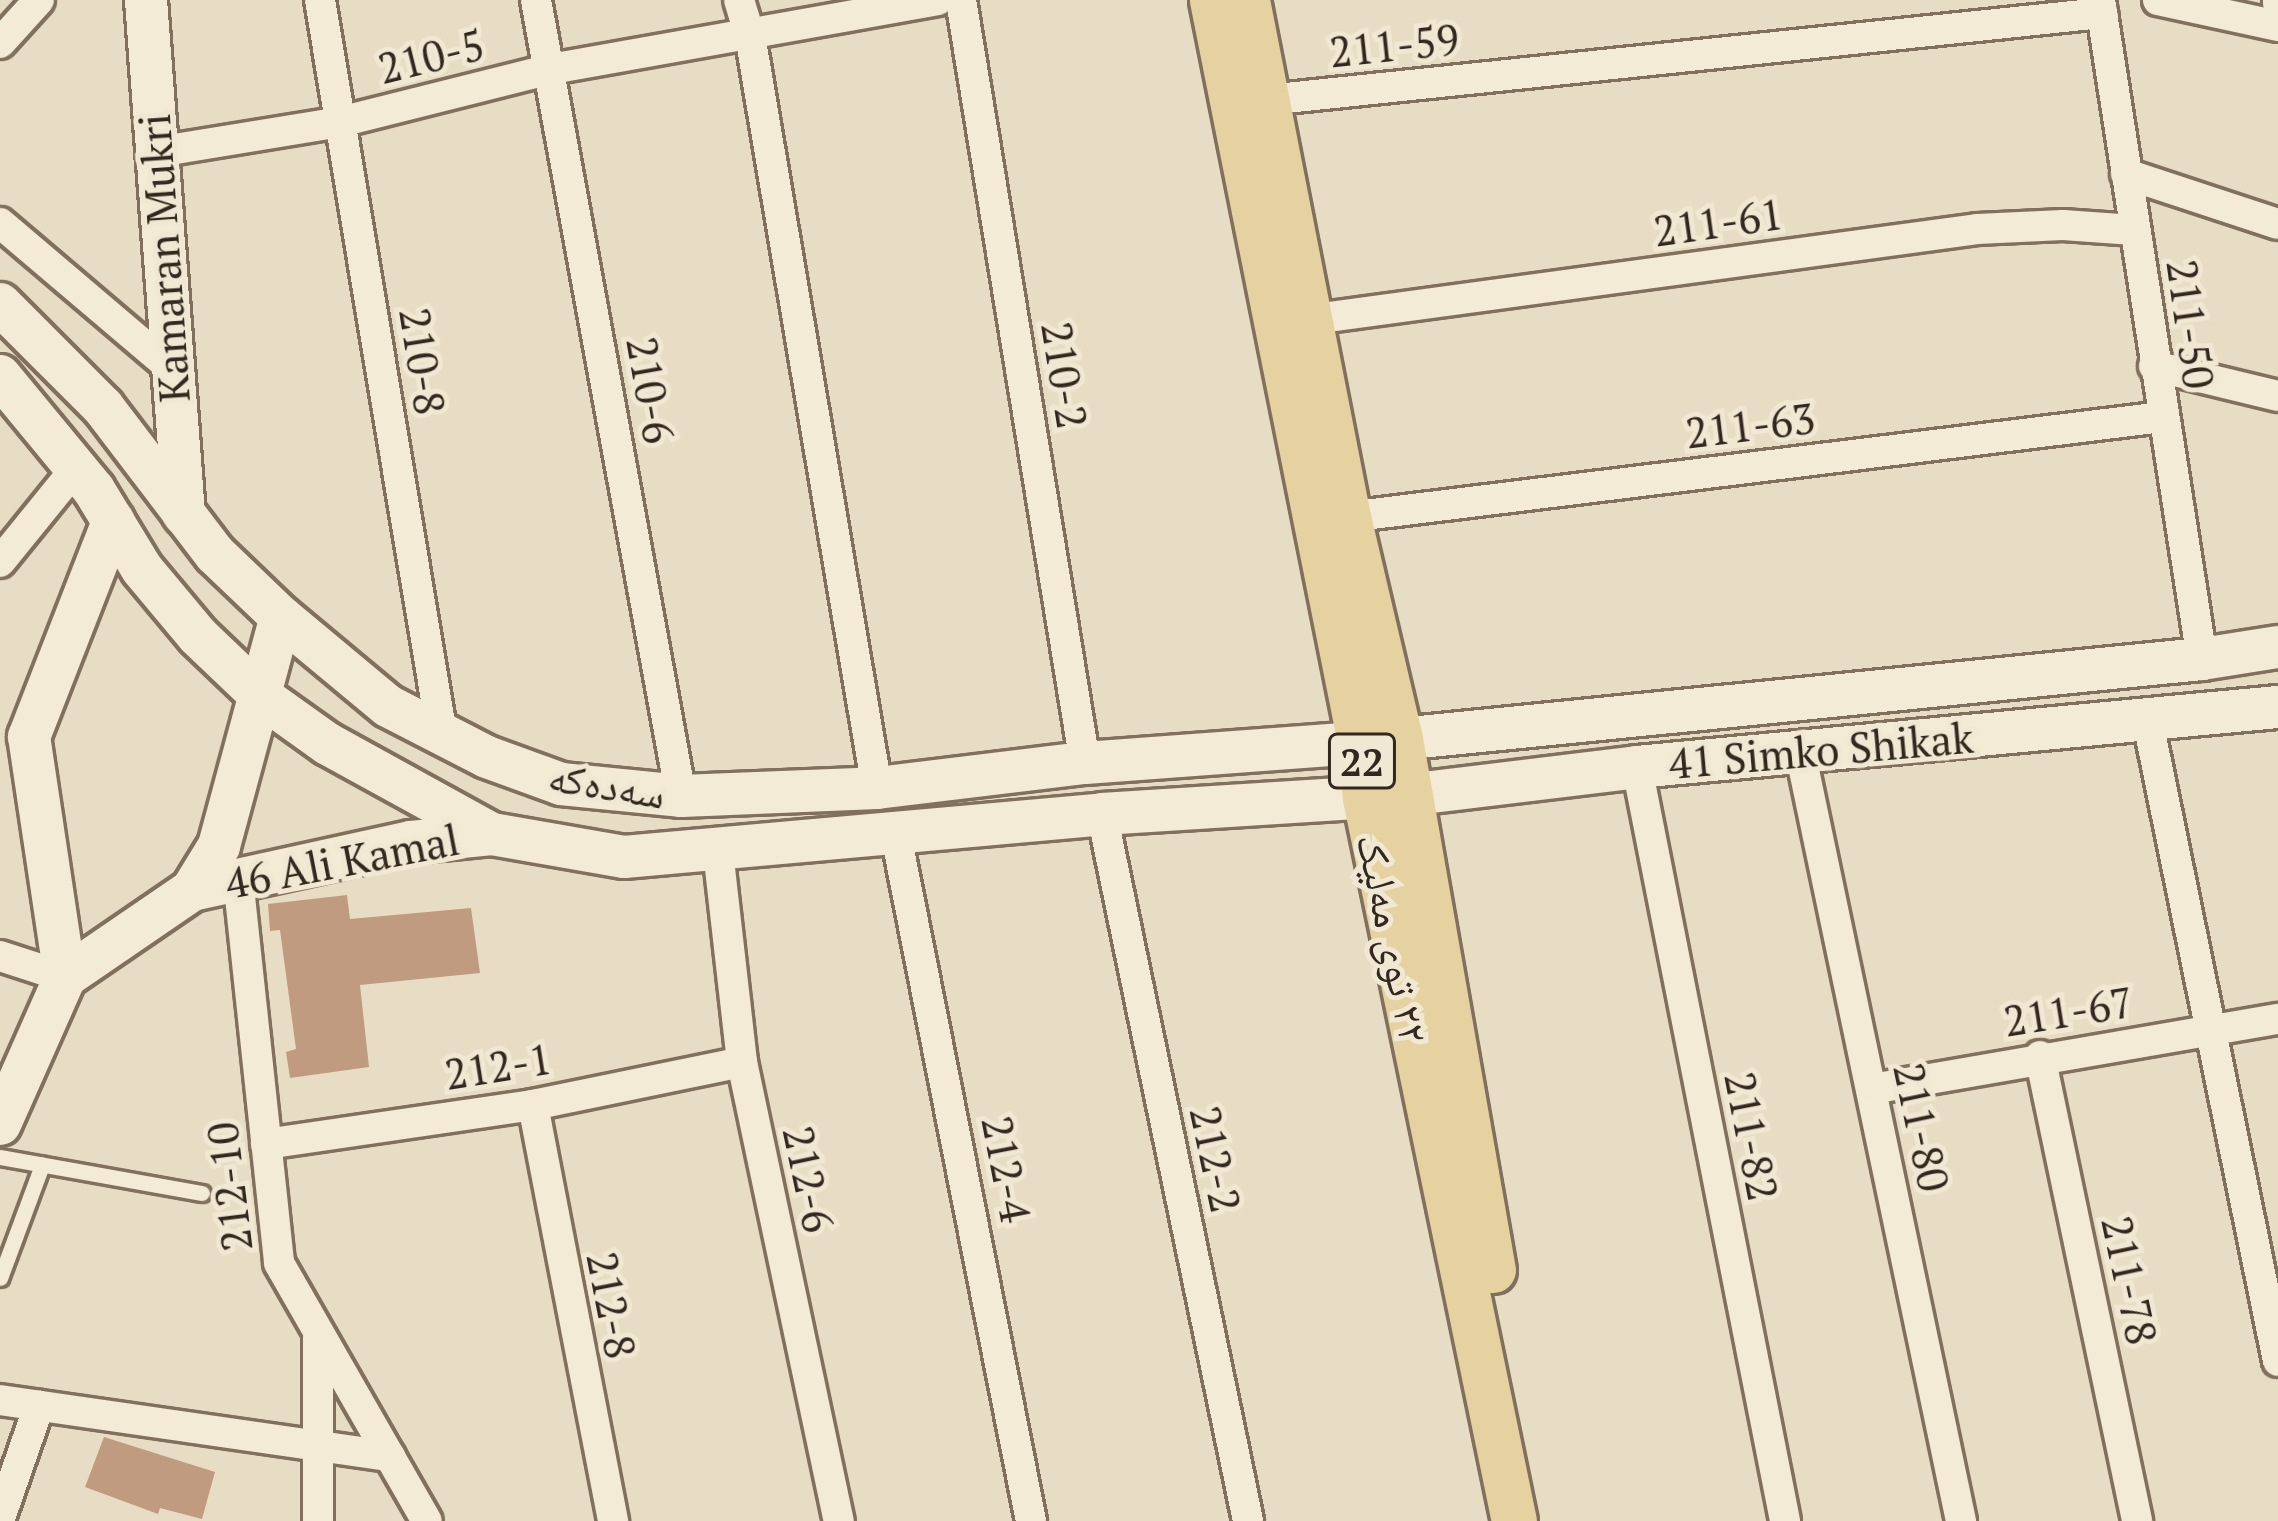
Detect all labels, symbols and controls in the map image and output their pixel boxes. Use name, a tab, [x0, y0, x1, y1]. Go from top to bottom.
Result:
street label: 211-59	[1327, 13, 1461, 77]
street label: 210-5	[373, 19, 489, 93]
street label: Kamaran Mukri	[129, 112, 199, 404]
street label: 211-61	[1650, 188, 1786, 256]
street label: 211-50	[2157, 256, 2225, 392]
street label: 210-8	[390, 304, 456, 418]
street label: 210-2	[1032, 318, 1098, 432]
street label: 210-6	[617, 333, 685, 447]
street label: 211-63	[1683, 392, 1817, 458]
street label: 41 Simko Shikak	[1667, 712, 1975, 788]
road number: 22	[1326, 728, 1398, 794]
street label: سەدەکە	[545, 750, 669, 818]
street label: 46 Ali Kamal	[221, 814, 463, 908]
street label: ٢٢ توی مەلیک	[1347, 829, 1441, 1047]
street label: 211-67	[2000, 976, 2136, 1046]
street label: 212-1	[441, 1033, 555, 1099]
street label: 211-80	[1884, 1058, 1960, 1196]
street label: 211-82	[1715, 1067, 1789, 1205]
street label: 212-2	[1180, 1101, 1252, 1217]
street label: 212-4	[972, 1111, 1042, 1227]
street label: 212-10	[196, 1120, 262, 1254]
street label: 212-6	[773, 1121, 845, 1237]
street label: 211-78	[2092, 1211, 2168, 1349]
street label: 212-8	[577, 1247, 647, 1363]

